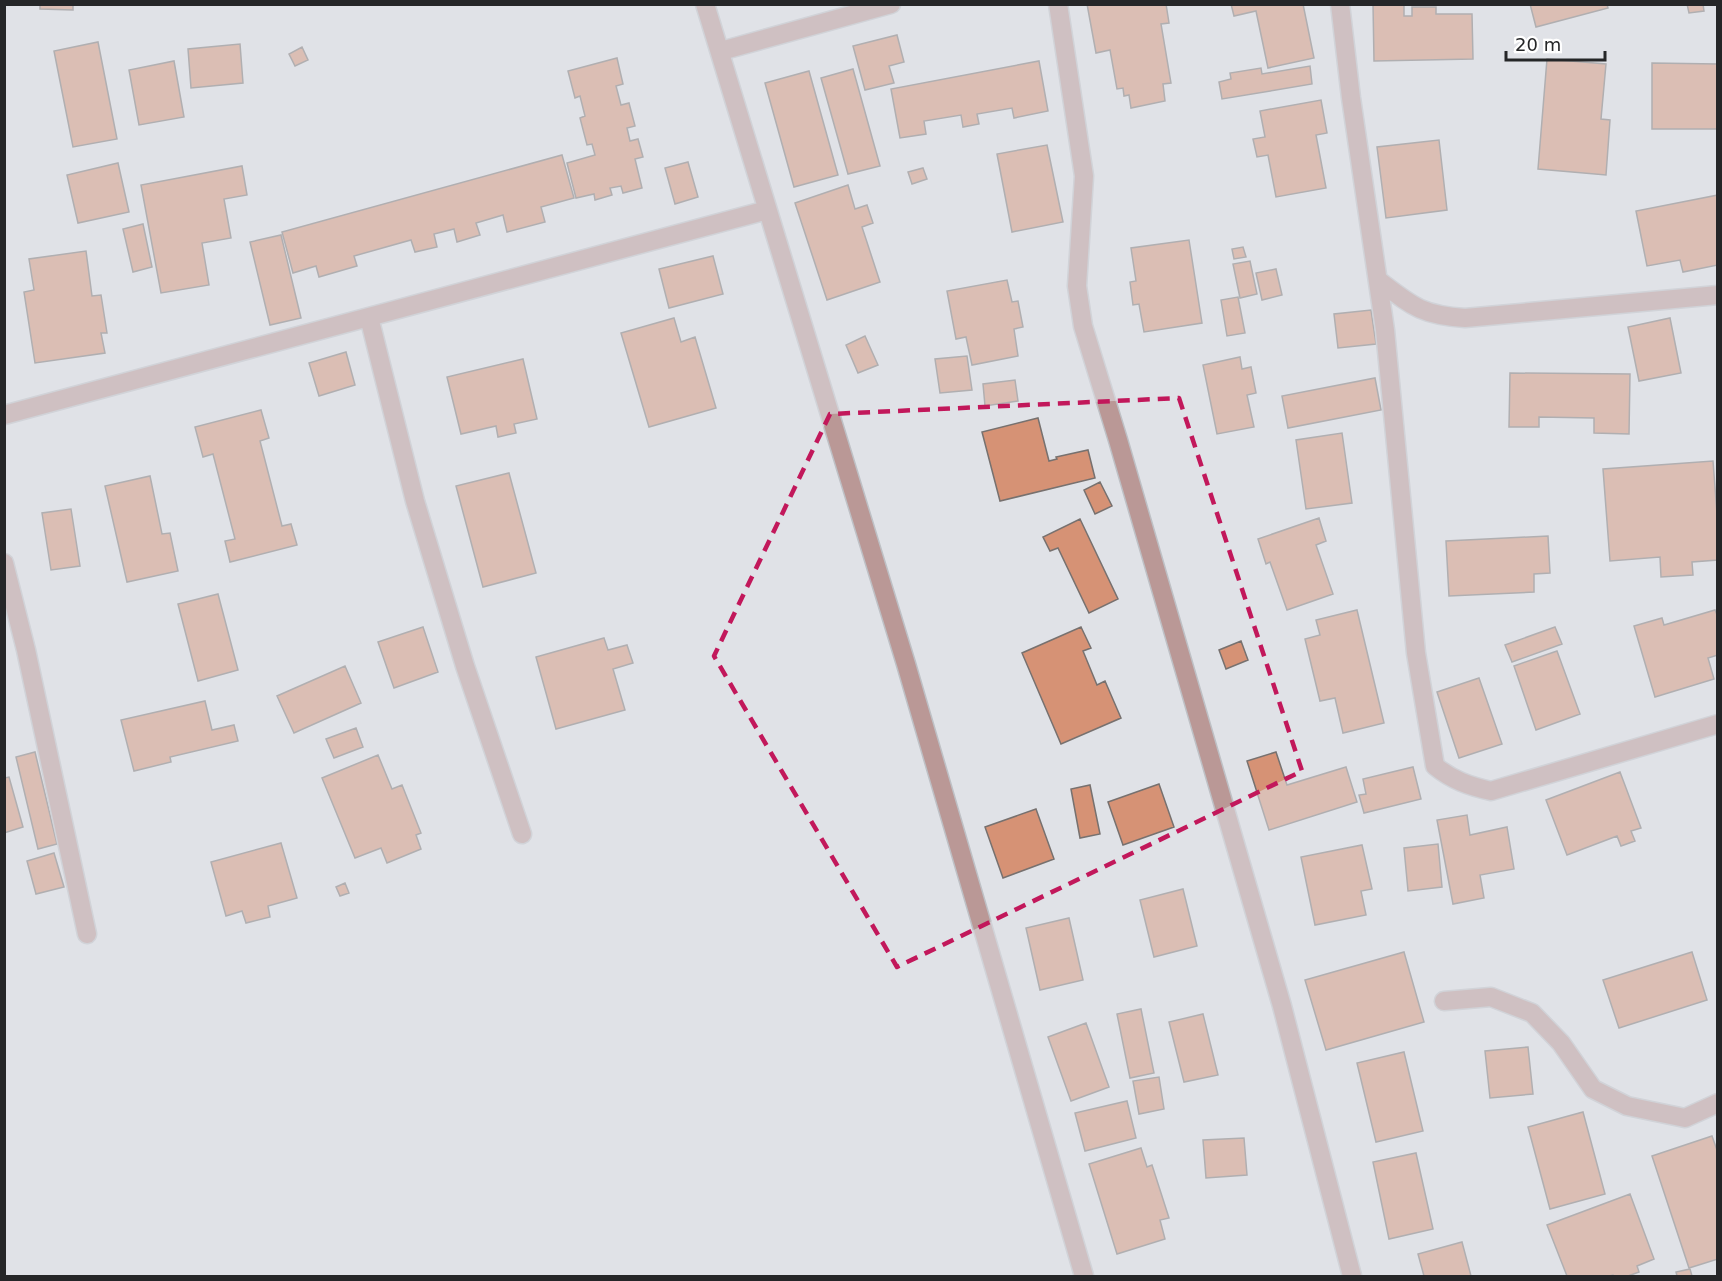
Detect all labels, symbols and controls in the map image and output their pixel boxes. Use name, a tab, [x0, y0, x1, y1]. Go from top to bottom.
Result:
scale bar	[1506, 24, 1605, 62]
text: 20 m	[1515, 34, 1561, 55]

